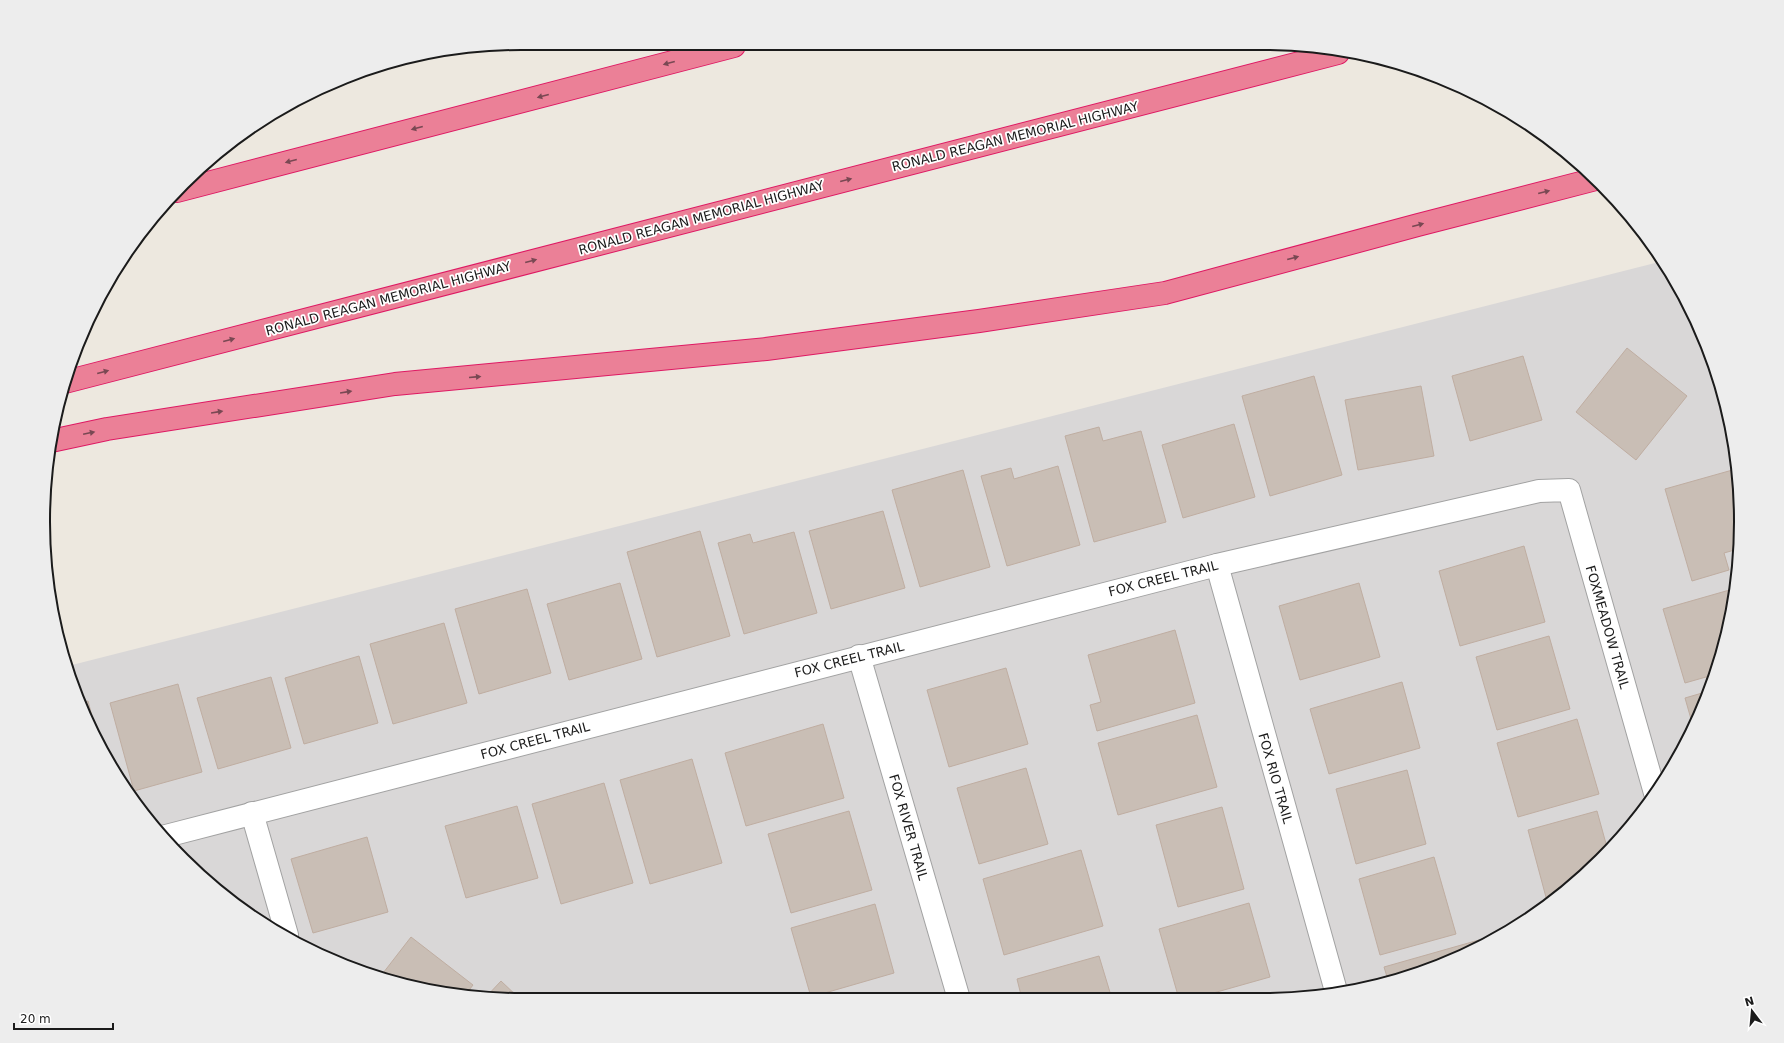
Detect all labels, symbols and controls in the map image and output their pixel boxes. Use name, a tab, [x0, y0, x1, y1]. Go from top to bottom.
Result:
one-way arrow	[662, 60, 674, 66]
one-way arrow	[537, 93, 549, 99]
street label: RONALD REAGAN MEMORIAL HIGHWAY	[890, 99, 1140, 174]
one-way arrow	[411, 126, 423, 132]
one-way arrow	[285, 158, 297, 164]
one-way arrow	[840, 176, 852, 182]
street label: RONALD REAGAN MEMORIAL HIGHWAY	[577, 177, 826, 258]
one-way arrow	[1538, 189, 1550, 195]
one-way arrow	[1412, 221, 1424, 227]
one-way arrow	[1287, 255, 1299, 261]
street label: RONALD REAGAN MEMORIAL HIGHWAY	[264, 258, 513, 339]
one-way arrow	[524, 258, 537, 264]
one-way arrow	[222, 336, 235, 342]
one-way arrow	[97, 369, 109, 375]
one-way arrow	[469, 374, 481, 380]
one-way arrow	[340, 389, 352, 395]
one-way arrow	[211, 409, 223, 415]
one-way arrow	[83, 429, 95, 435]
street label: FOX CREEL TRAIL	[1107, 557, 1220, 599]
street label: FOXMEADOW TRAIL	[1583, 564, 1633, 691]
street label: FOX CREEL TRAIL	[793, 638, 906, 680]
street label: FOX CREEL TRAIL	[479, 719, 592, 762]
street label: FOX RIO TRAIL	[1255, 731, 1296, 826]
street label: FOX RIVER TRAIL	[886, 772, 931, 883]
north arrow	[1732, 991, 1772, 1031]
text: N	[1743, 994, 1756, 1009]
scale bar	[14, 1005, 113, 1031]
text: 20 m	[20, 1012, 51, 1026]

